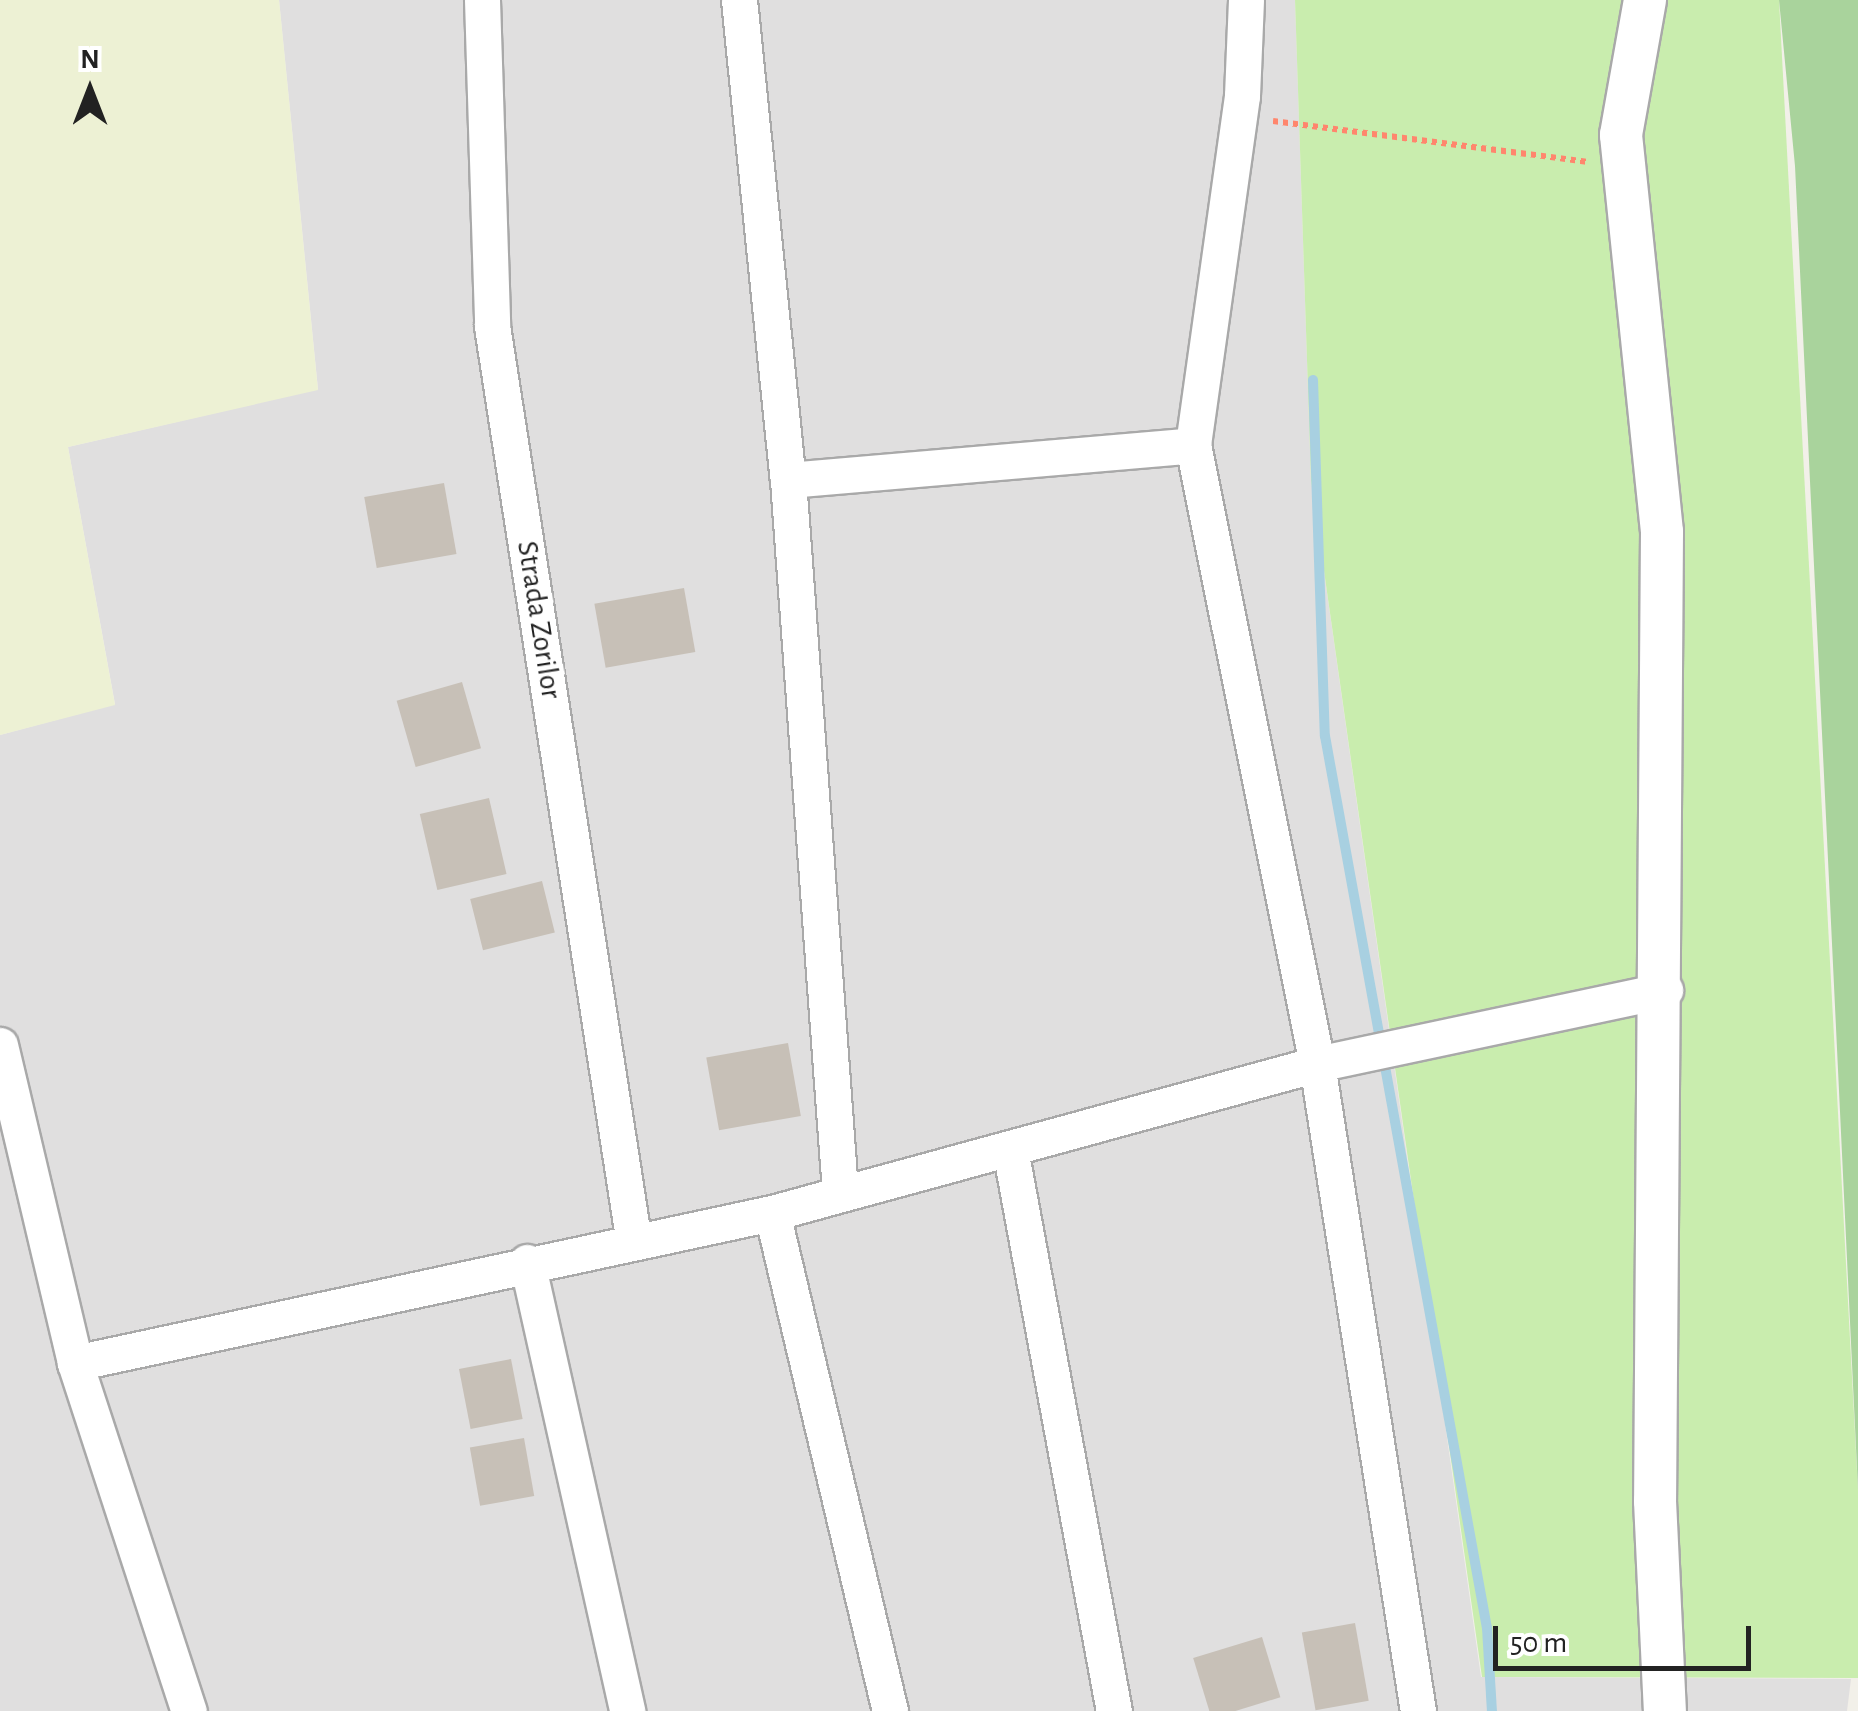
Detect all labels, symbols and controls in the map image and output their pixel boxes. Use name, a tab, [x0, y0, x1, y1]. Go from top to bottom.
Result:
north arrow	[40, 40, 140, 140]
text: N	[80, 46, 100, 74]
street label: Strada Zorilor	[509, 539, 569, 701]
scale bar	[1498, 1606, 1756, 1668]
text: 50 m	[1510, 1628, 1567, 1658]

